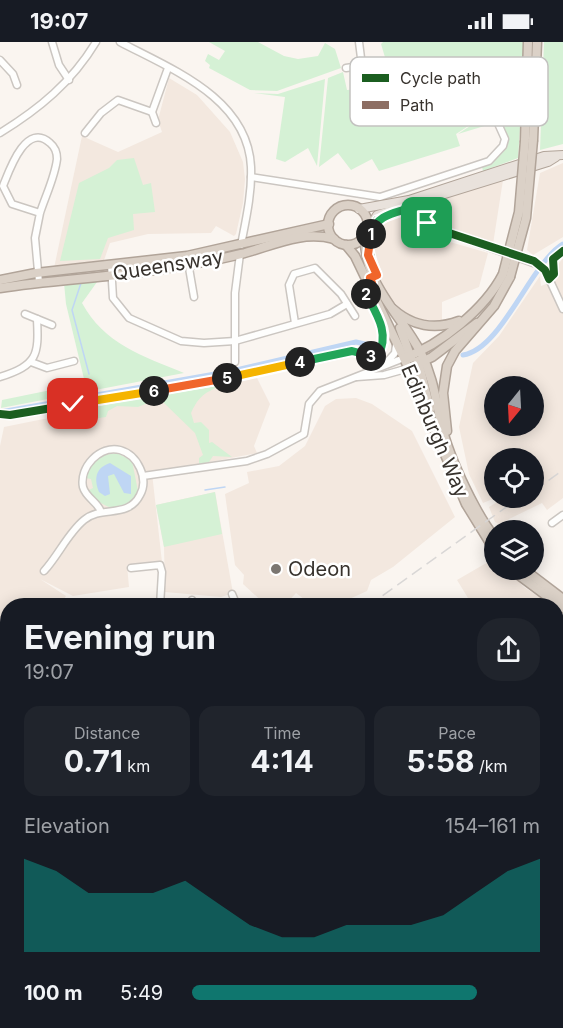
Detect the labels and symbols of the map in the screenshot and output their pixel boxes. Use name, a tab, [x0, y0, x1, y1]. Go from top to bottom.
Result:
legend	[350, 57, 548, 126]
text: Cycle path	[400, 68, 481, 88]
text: Path	[400, 95, 434, 115]
pin	[401, 197, 452, 248]
pin: 1	[356, 219, 386, 249]
street label: Queensway	[111, 244, 225, 286]
pin: 2	[351, 279, 381, 309]
pin: 3	[356, 341, 386, 371]
pin: 4	[285, 347, 315, 377]
street label: Edinburgh Way	[396, 361, 474, 501]
pin: 5	[212, 363, 242, 393]
pin: 6	[139, 376, 169, 406]
north arrow	[484, 376, 544, 436]
pin	[47, 378, 98, 429]
place label: Odeon	[288, 557, 351, 581]
marker: Odeon	[269, 562, 283, 576]

